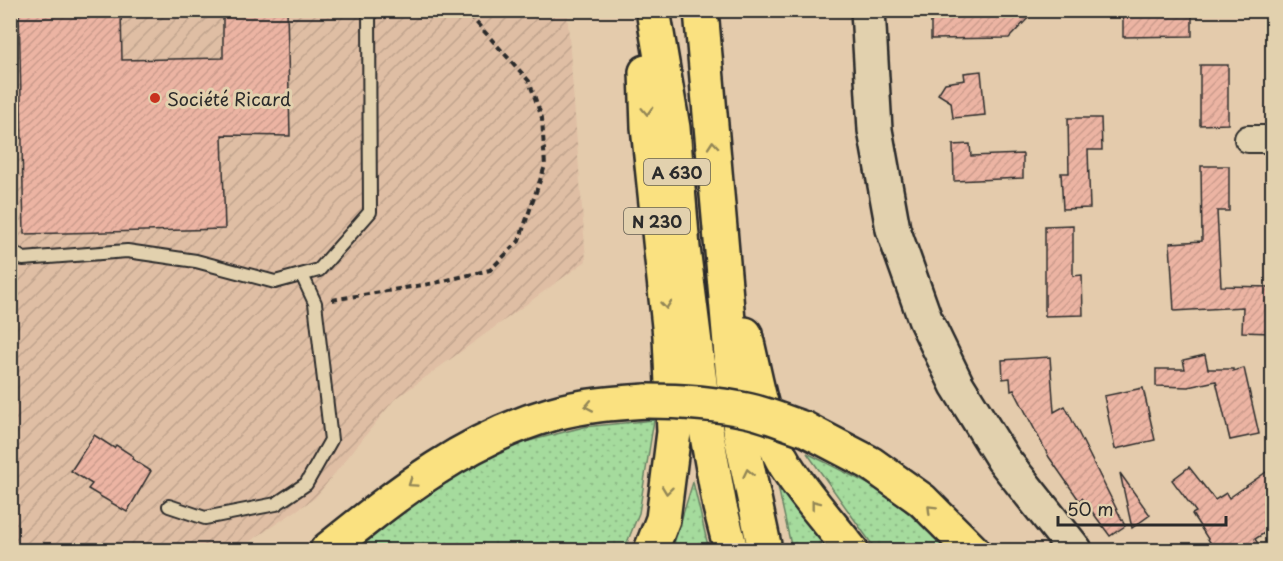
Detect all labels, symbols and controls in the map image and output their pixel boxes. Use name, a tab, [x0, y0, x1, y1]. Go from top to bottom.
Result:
place label: Société Ricard	[167, 85, 291, 112]
marker: Société Ricard	[148, 91, 162, 105]
one-way arrow	[641, 106, 653, 115]
one-way arrow	[707, 140, 720, 149]
road number: A 630	[644, 159, 710, 185]
road number: N 230	[624, 208, 690, 234]
one-way arrow	[659, 300, 672, 310]
one-way arrow	[584, 399, 594, 412]
one-way arrow	[742, 468, 755, 478]
one-way arrow	[408, 476, 418, 488]
one-way arrow	[661, 486, 674, 495]
scale bar	[1058, 489, 1226, 527]
text: 50 m	[1067, 495, 1114, 522]
one-way arrow	[812, 500, 823, 511]
one-way arrow	[927, 505, 938, 515]

